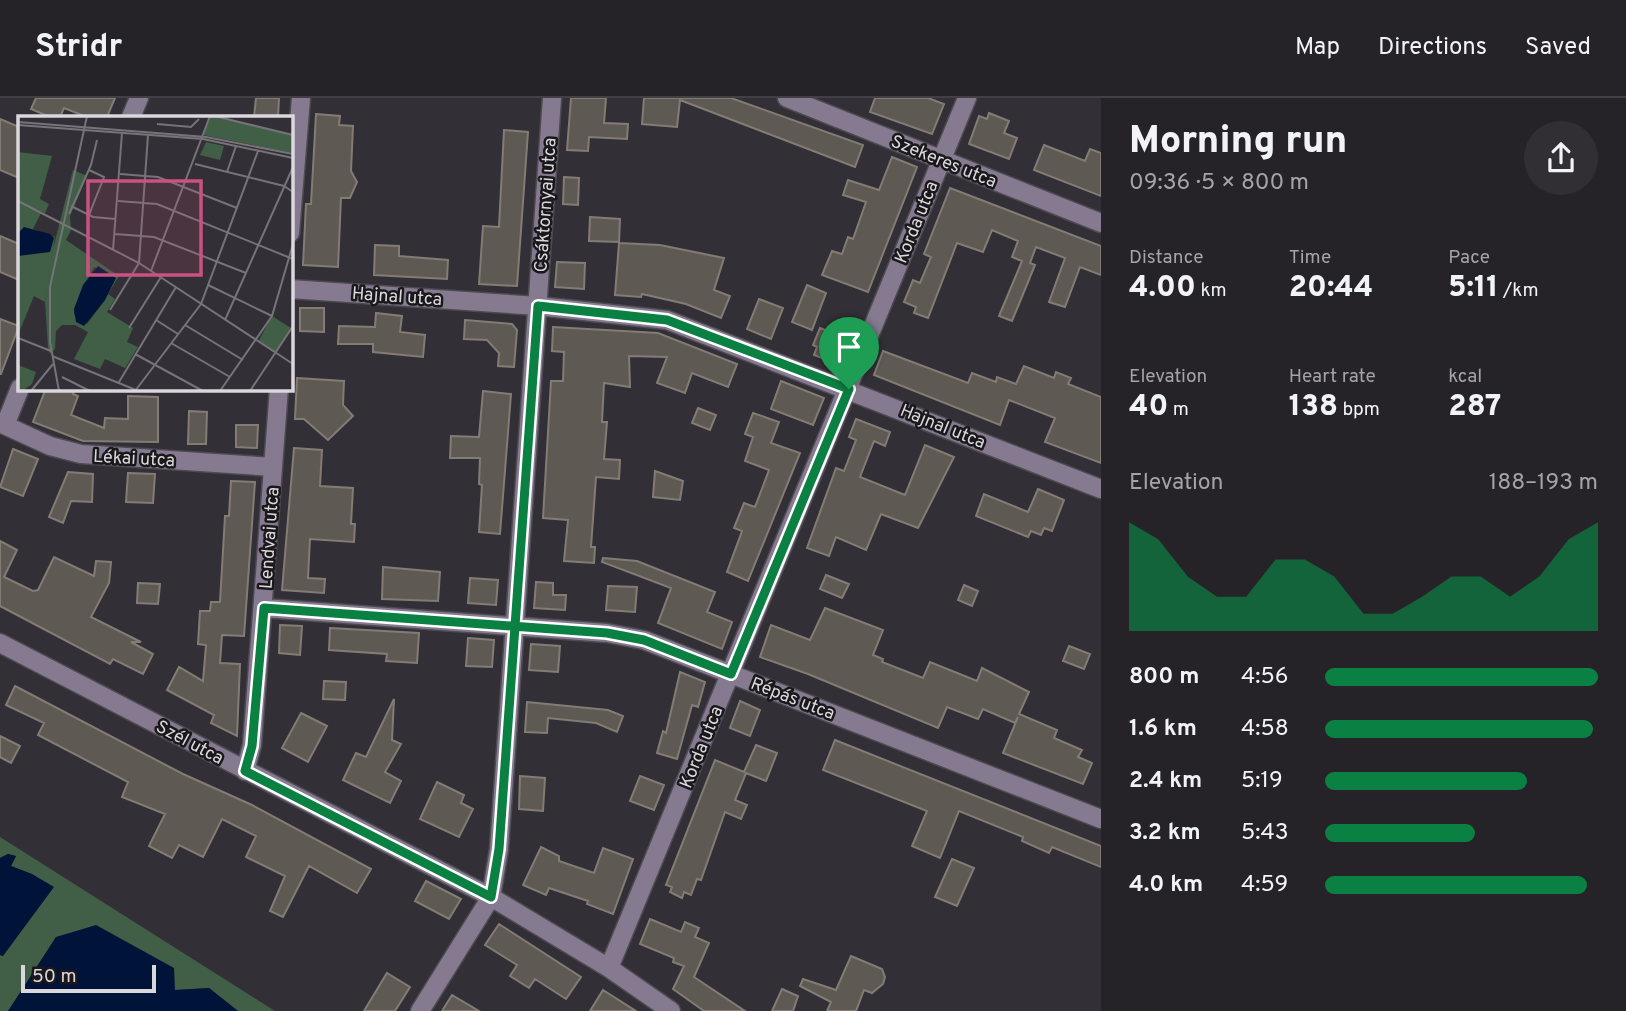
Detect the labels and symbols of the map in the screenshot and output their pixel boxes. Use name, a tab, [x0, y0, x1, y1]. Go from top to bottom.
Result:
inset map	[18, 116, 292, 390]
street label: Szekeres utca	[887, 131, 1000, 194]
street label: Csáktornyai utca	[530, 137, 563, 273]
street label: Korda utca	[890, 178, 944, 267]
street label: Hajnal utca	[351, 283, 443, 312]
pin	[819, 317, 879, 389]
street label: Hajnal utca	[896, 400, 989, 455]
street label: Lékai utca	[92, 446, 176, 473]
street label: Lendvai utca	[255, 486, 286, 590]
street label: Répás utca	[747, 673, 838, 726]
street label: Korda utca	[675, 703, 729, 792]
street label: Szél utca	[152, 716, 227, 771]
scale bar	[21, 962, 156, 994]

